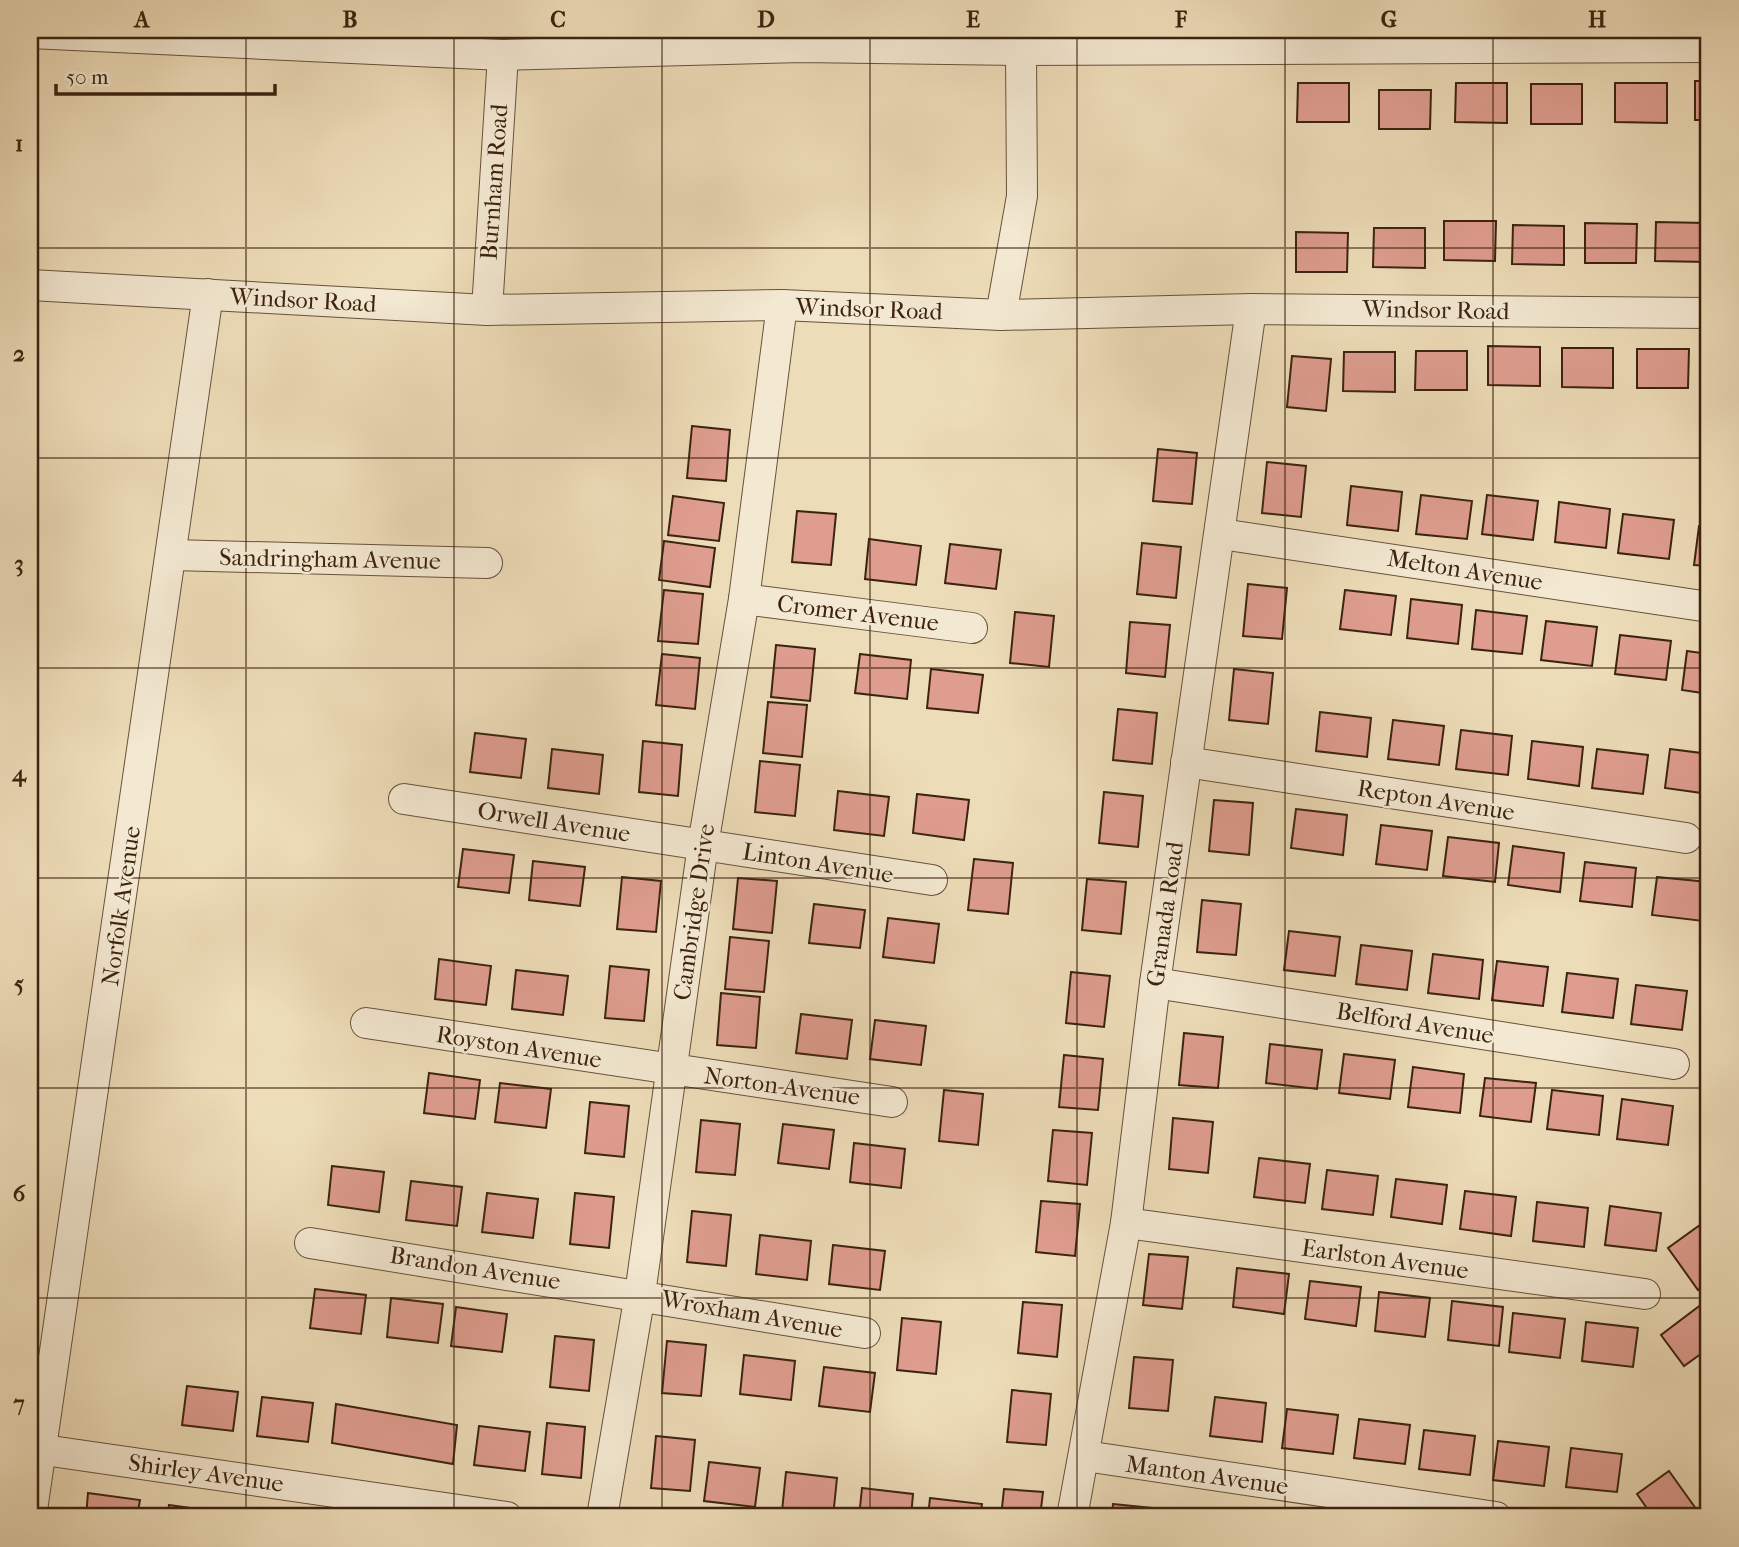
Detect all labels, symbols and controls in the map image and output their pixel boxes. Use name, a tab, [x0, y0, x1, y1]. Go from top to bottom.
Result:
text: A	[133, 6, 151, 33]
text: B	[343, 6, 358, 33]
text: C	[550, 6, 566, 33]
text: D	[757, 6, 775, 33]
text: E	[966, 6, 980, 33]
text: F	[1174, 6, 1188, 33]
text: G	[1381, 6, 1397, 33]
text: H	[1588, 6, 1606, 33]
scale bar	[56, 52, 275, 96]
text: 50 m	[66, 65, 109, 89]
street label: Burnham Road	[475, 102, 513, 261]
text: 1	[15, 130, 23, 157]
street label: Windsor Road	[228, 282, 378, 318]
street label: Windsor Road	[794, 292, 944, 326]
street label: Windsor Road	[1361, 295, 1511, 325]
text: 2	[13, 340, 25, 367]
street label: Sandringham Avenue	[219, 543, 441, 575]
street label: Melton Avenue	[1385, 544, 1545, 596]
text: 3	[14, 550, 24, 577]
street label: Cromer Avenue	[776, 589, 941, 637]
text: 4	[11, 760, 27, 787]
street label: Repton Avenue	[1355, 774, 1517, 826]
street label: Orwell Avenue	[476, 796, 633, 848]
street label: Cambridge Drive	[668, 822, 720, 1002]
street label: Norfolk Avenue	[96, 824, 146, 988]
street label: Linton Avenue	[741, 837, 896, 889]
street label: Granada Road	[1141, 839, 1189, 988]
text: 5	[14, 970, 24, 997]
street label: Belford Avenue	[1334, 997, 1496, 1049]
street label: Royston Avenue	[434, 1020, 604, 1074]
street label: Norton Avenue	[702, 1061, 862, 1111]
text: 6	[13, 1180, 26, 1207]
street label: Earlston Avenue	[1300, 1233, 1470, 1285]
street label: Brandon Avenue	[388, 1241, 562, 1295]
street label: Wroxham Avenue	[658, 1284, 845, 1344]
text: 7	[12, 1390, 25, 1417]
street label: Shirley Avenue	[127, 1448, 285, 1498]
street label: Manton Avenue	[1124, 1450, 1290, 1500]

